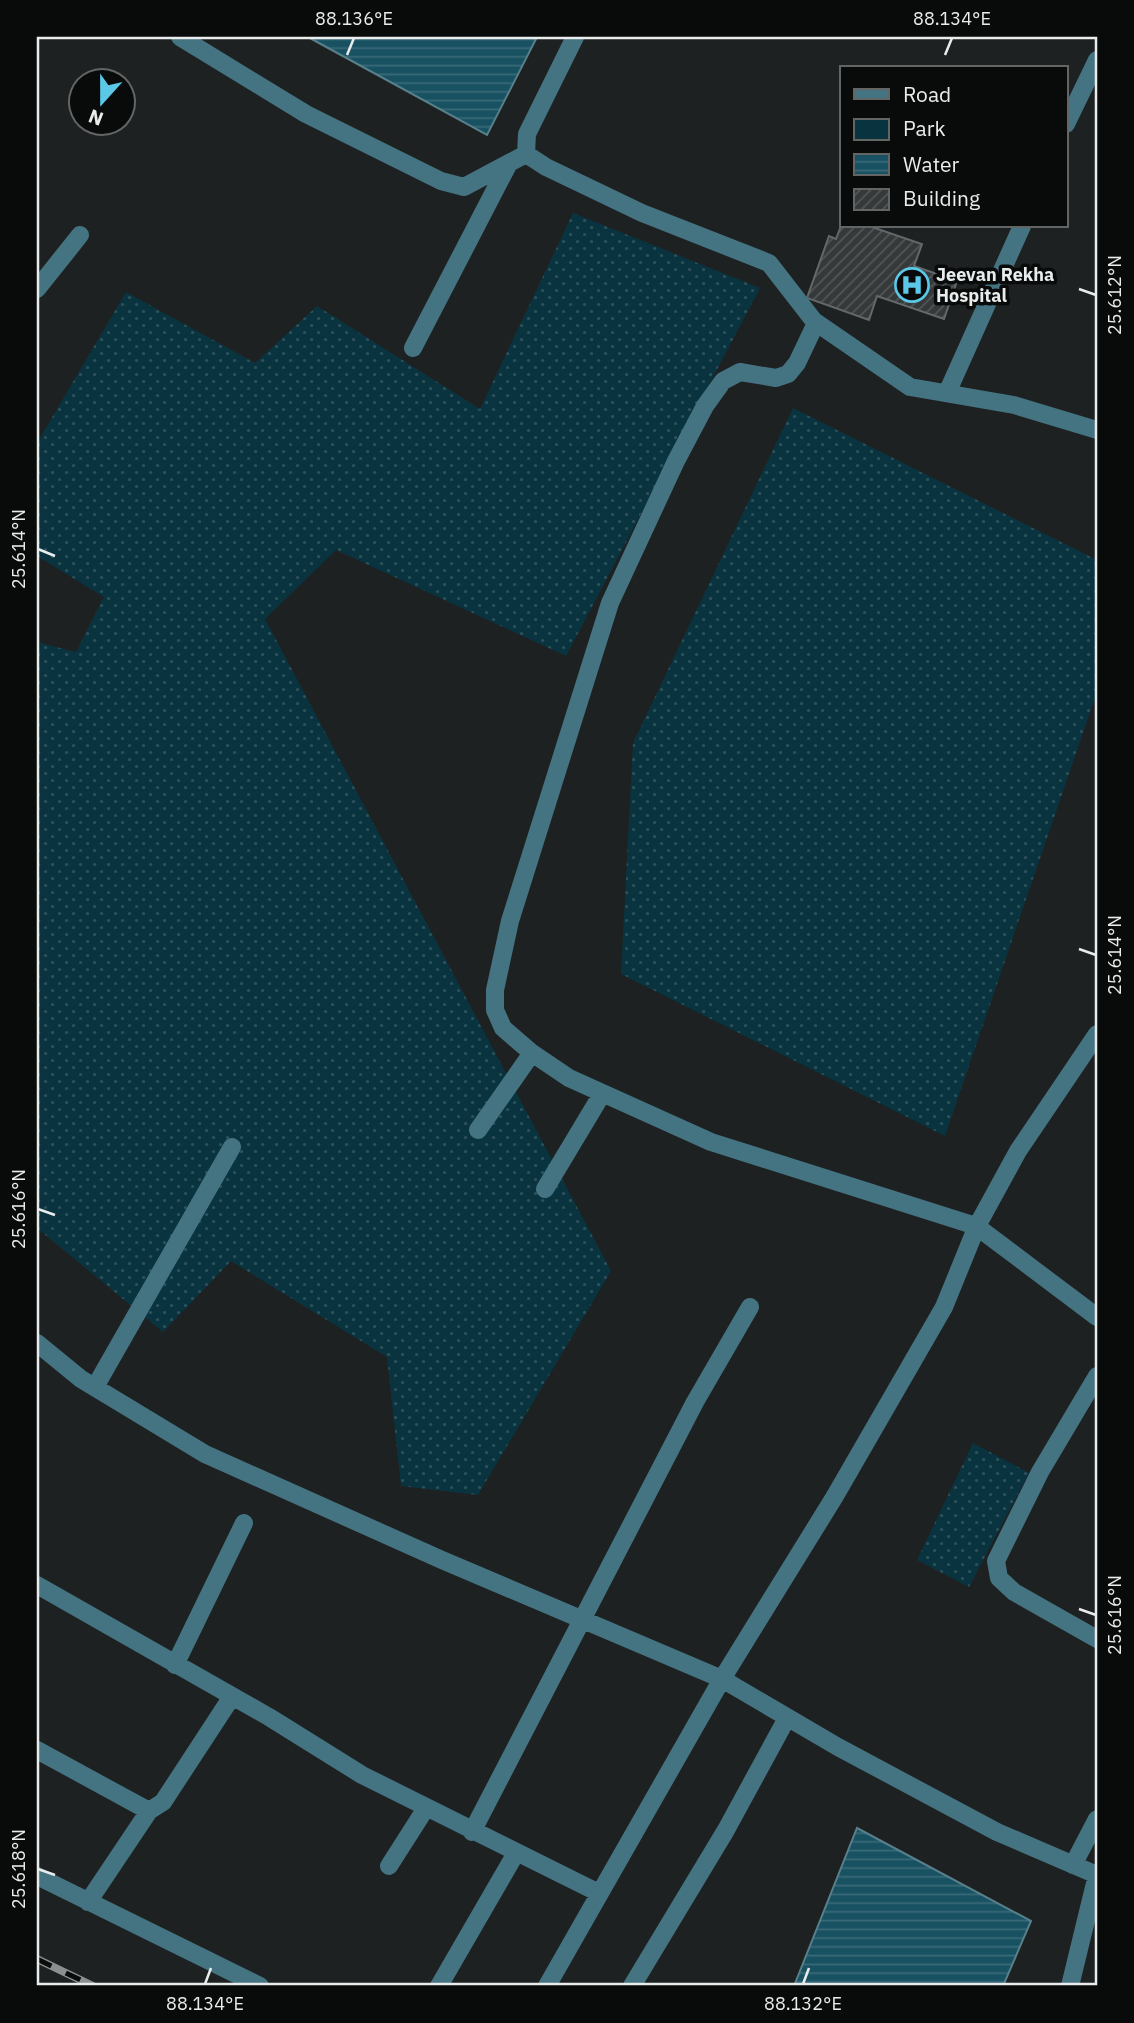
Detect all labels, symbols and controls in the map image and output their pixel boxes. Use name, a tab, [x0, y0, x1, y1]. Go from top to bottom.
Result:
text: 88.136°E	[315, 7, 393, 30]
text: 88.134°E	[913, 7, 991, 30]
north arrow	[66, 66, 136, 136]
legend	[840, 66, 1068, 228]
text: Road	[903, 80, 951, 108]
text: N	[85, 104, 107, 132]
text: Park	[903, 114, 946, 142]
text: Water	[903, 150, 960, 178]
text: Building	[903, 184, 980, 212]
text: 25.612°N	[1103, 255, 1126, 335]
place label: Jeevan Rekha Hospital	[936, 263, 1054, 307]
hospital icon: Jeevan Rekha Hospital	[893, 266, 931, 304]
text: 25.614°N	[7, 509, 30, 589]
text: 25.614°N	[1103, 915, 1126, 995]
text: 25.616°N	[7, 1169, 30, 1249]
text: 25.616°N	[1103, 1575, 1126, 1655]
text: 25.618°N	[7, 1829, 30, 1909]
text: 88.134°E	[166, 1992, 244, 2015]
text: 88.132°E	[764, 1992, 842, 2015]

